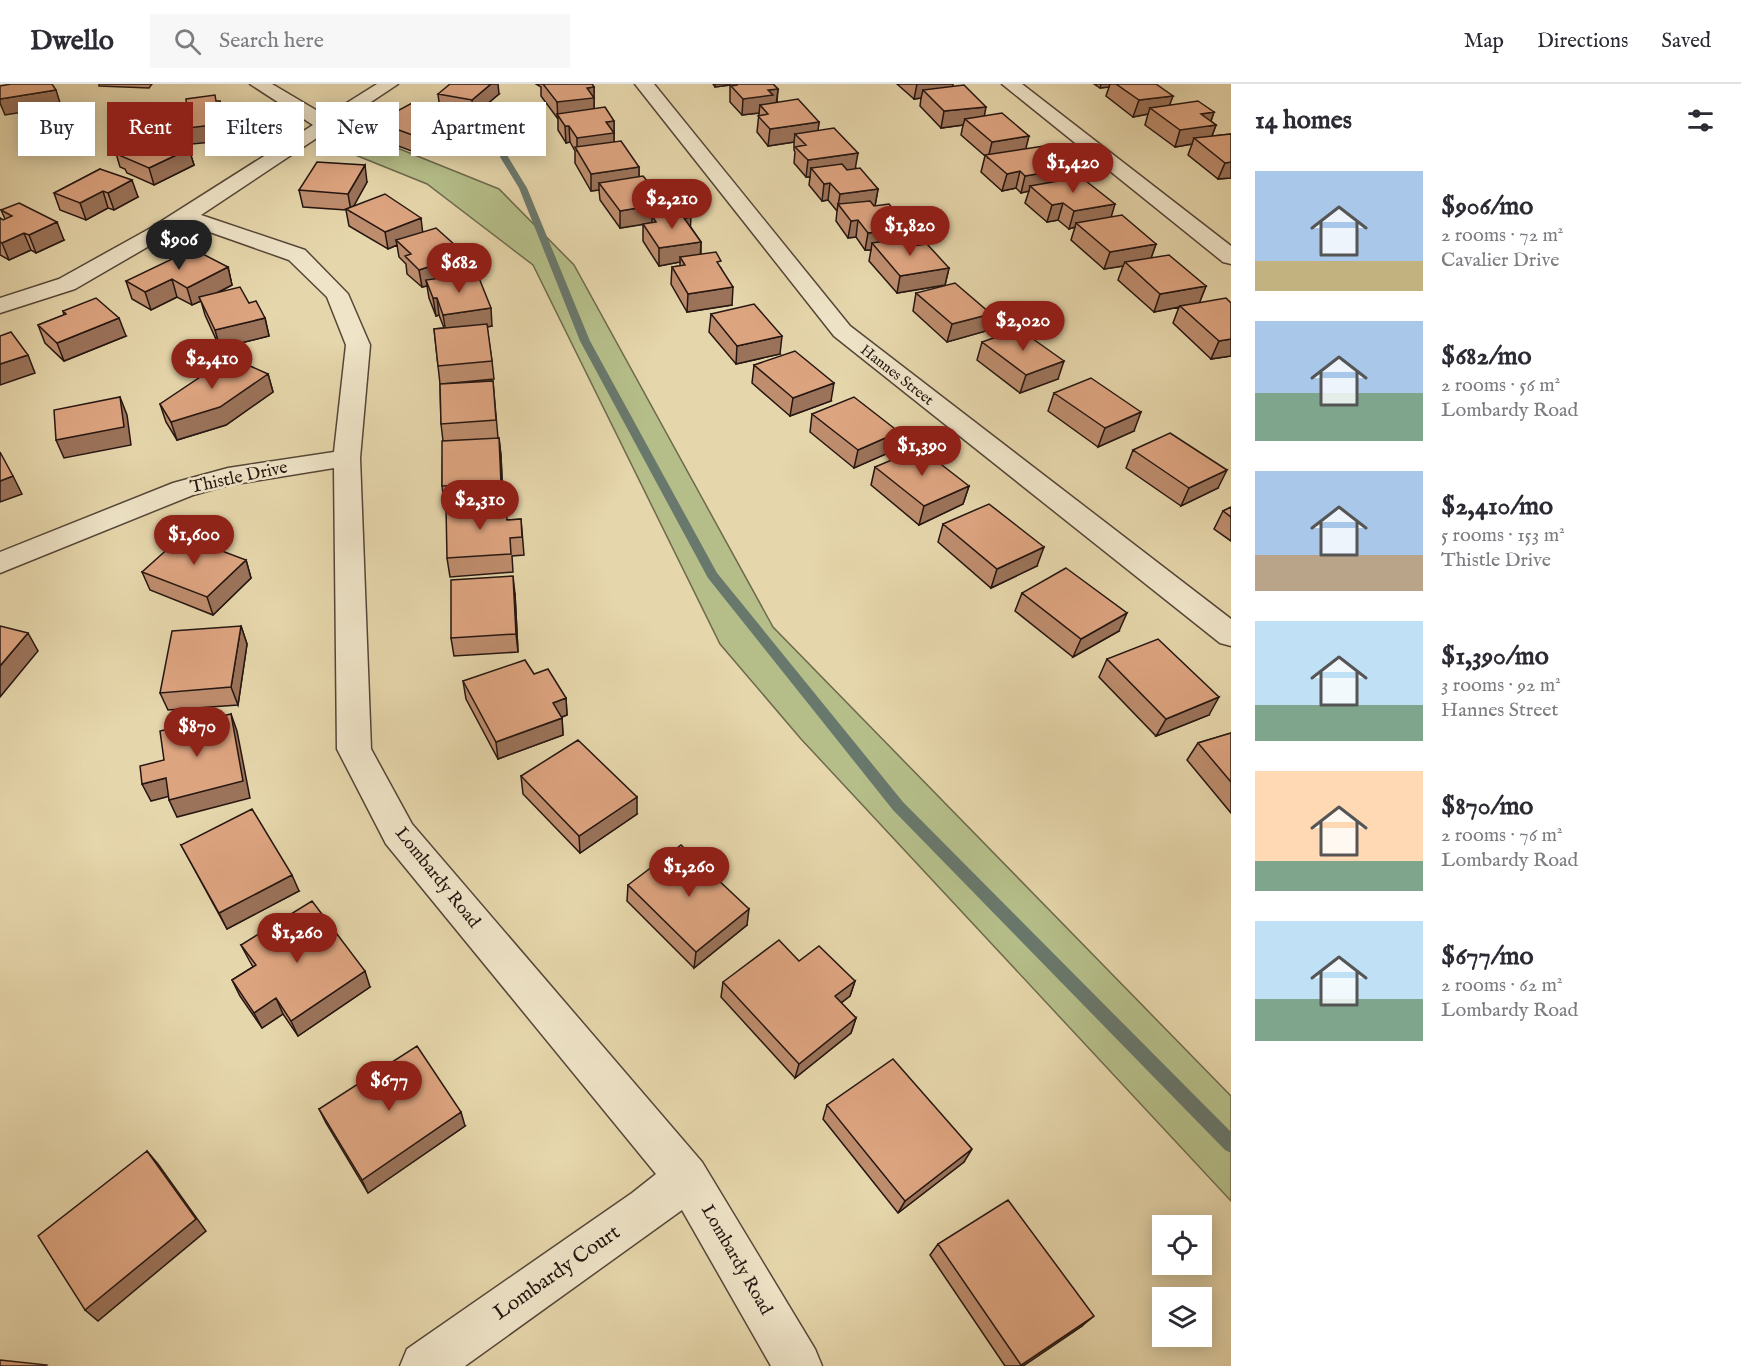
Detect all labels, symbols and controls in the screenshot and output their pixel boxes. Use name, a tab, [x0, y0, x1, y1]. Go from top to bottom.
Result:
search box	[150, 14, 570, 68]
text: Dwello	[30, 24, 114, 59]
icon: search	[171, 25, 204, 58]
text: Search here	[219, 27, 324, 55]
text: Map	[1464, 28, 1504, 55]
text: Directions	[1537, 28, 1628, 55]
text: Saved	[1661, 28, 1711, 55]
chip: Buy	[18, 102, 95, 156]
chip: Rent	[107, 102, 193, 156]
chip: Filters	[205, 102, 304, 156]
chip: New	[316, 102, 399, 156]
chip: Apartment	[411, 102, 546, 156]
text: 14 homes	[1255, 104, 1352, 137]
icon: filters	[1684, 104, 1717, 137]
pin: $1,420	[1024, 143, 1122, 194]
text: $1,420	[1046, 150, 1100, 175]
pin: $2,210	[623, 179, 721, 230]
text: $2,210	[646, 186, 698, 211]
text: $906/mo	[1441, 190, 1533, 223]
icon: home	[1303, 195, 1375, 267]
pin: $1,820	[861, 206, 959, 257]
text: $1,820	[885, 213, 935, 238]
pin: $906	[143, 220, 215, 271]
text: 2 rooms · 72 m²	[1441, 223, 1563, 248]
text: $906	[160, 227, 198, 252]
pin: $682	[423, 243, 495, 294]
text: Cavalier Drive	[1441, 248, 1559, 273]
text: $682	[441, 250, 477, 275]
pin: $2,020	[974, 301, 1072, 352]
text: $2,020	[996, 308, 1050, 333]
pin: $2,410	[163, 339, 261, 390]
street label: Hannes Street	[856, 340, 938, 410]
text: $682/mo	[1441, 340, 1532, 373]
icon: home	[1303, 345, 1375, 417]
text: $2,410	[185, 346, 239, 371]
text: 2 rooms · 56 m²	[1441, 373, 1560, 398]
text: Lombardy Road	[1441, 398, 1578, 423]
pin: $1,390	[873, 426, 971, 477]
text: $1,390	[897, 433, 947, 458]
street label: Thistle Drive	[188, 456, 290, 500]
pin: $2,310	[431, 480, 529, 531]
text: $2,310	[455, 487, 505, 512]
text: $2,410/mo	[1441, 490, 1553, 523]
icon: home	[1303, 495, 1375, 567]
pin: $1,600	[145, 515, 243, 566]
text: $1,600	[168, 522, 220, 547]
text: 5 rooms · 153 m²	[1441, 523, 1565, 548]
text: Thistle Drive	[1441, 548, 1551, 573]
text: $1,390/mo	[1441, 640, 1549, 673]
icon: home	[1303, 645, 1375, 717]
text: 3 rooms · 92 m²	[1441, 673, 1561, 698]
text: Hannes Street	[1441, 698, 1558, 723]
pin: $870	[161, 707, 233, 758]
text: $870	[178, 714, 216, 739]
text: $870/mo	[1441, 790, 1533, 823]
icon: home	[1303, 795, 1375, 867]
street label: Lombardy Road	[389, 823, 485, 934]
text: 2 rooms · 76 m²	[1441, 823, 1562, 848]
pin: $1,260	[640, 847, 738, 898]
text: Lombardy Road	[1441, 848, 1578, 873]
text: $1,260	[663, 854, 715, 879]
pin: $1,260	[248, 913, 346, 964]
text: $1,260	[271, 920, 323, 945]
text: $677/mo	[1441, 940, 1534, 973]
icon: home	[1303, 945, 1375, 1017]
text: 2 rooms · 62 m²	[1441, 973, 1563, 998]
text: Lombardy Road	[1441, 998, 1578, 1023]
pin: $677	[353, 1061, 425, 1112]
text: $677	[370, 1068, 408, 1093]
street label: Lombardy Road	[695, 1201, 777, 1320]
map controls	[1152, 1215, 1212, 1347]
button: locate	[1152, 1215, 1212, 1275]
street label: Lombardy Court	[488, 1219, 626, 1327]
button: layers	[1152, 1287, 1212, 1347]

